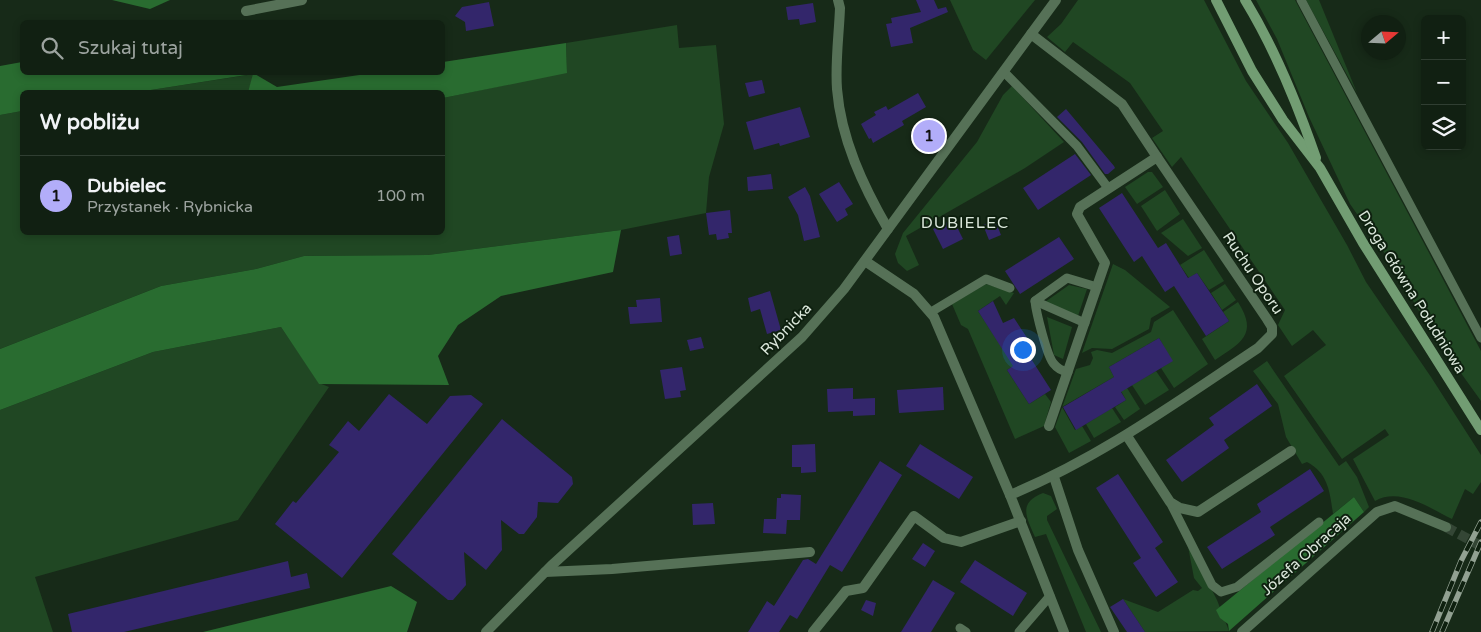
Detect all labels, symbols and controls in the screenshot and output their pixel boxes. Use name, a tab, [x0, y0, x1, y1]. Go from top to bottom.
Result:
north arrow	[1361, 15, 1406, 60]
map controls	[1421, 15, 1466, 150]
button: +	[1421, 15, 1466, 60]
search box	[20, 20, 445, 75]
icon: search	[38, 34, 66, 62]
text: Szukaj tutaj	[78, 37, 183, 59]
button: −	[1421, 60, 1466, 105]
button: layers	[1421, 105, 1466, 150]
text: W pobliżu	[40, 110, 140, 135]
pin: 1	[913, 117, 945, 155]
text: Dubielec	[87, 175, 166, 197]
text: 1	[51, 186, 61, 206]
text: 100 m	[376, 186, 425, 206]
text: Przystanek · Rybnicka	[87, 197, 253, 217]
street label: Droga Główna Południowa	[1354, 207, 1470, 377]
district label: DUBIELEC	[921, 213, 1009, 233]
street label: Ruchu Oporu	[1219, 228, 1287, 318]
street label: Rybnicka	[757, 299, 815, 359]
your location	[1010, 337, 1036, 363]
street label: Józefa Obracaja	[1258, 509, 1354, 599]

